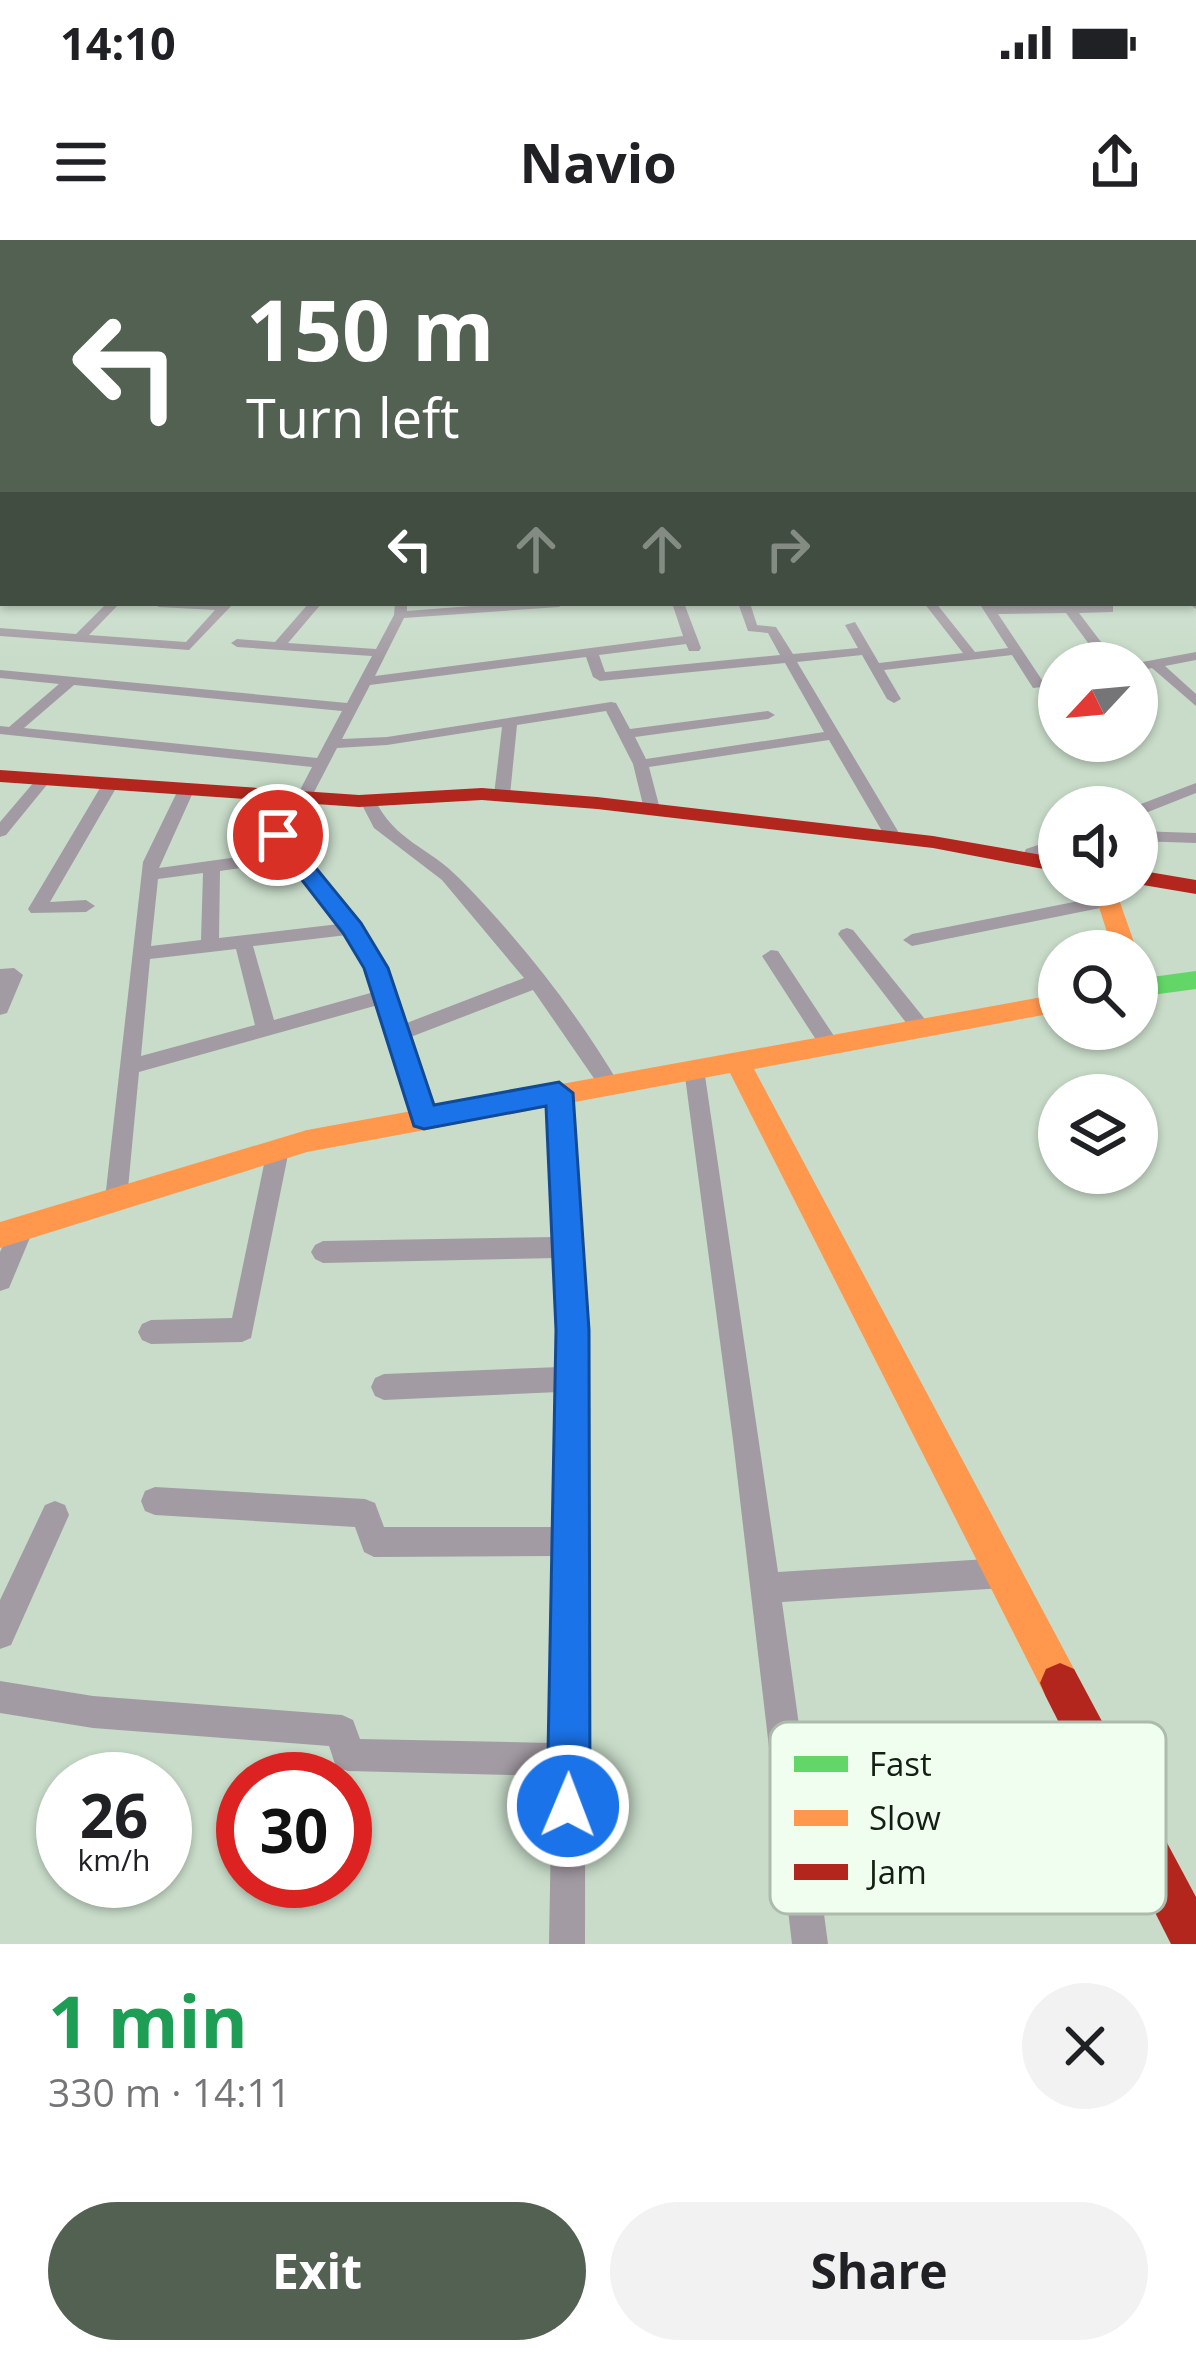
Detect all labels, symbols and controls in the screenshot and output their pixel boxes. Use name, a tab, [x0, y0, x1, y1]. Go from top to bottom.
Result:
text: 14:10	[60, 12, 176, 73]
text: Navio	[519, 125, 677, 199]
icon: menu	[48, 129, 114, 195]
icon: share	[1082, 129, 1148, 195]
text: 150 m	[246, 271, 494, 386]
icon: left	[48, 288, 204, 444]
text: Turn left	[246, 380, 459, 454]
icon: left	[377, 516, 443, 582]
icon: ahead	[503, 516, 569, 582]
icon: ahead	[629, 516, 695, 582]
icon: right	[755, 516, 821, 582]
north arrow	[1038, 642, 1158, 762]
map controls	[1038, 642, 1158, 1194]
pin	[227, 784, 329, 886]
button: sound	[1038, 786, 1158, 906]
icon: arrive	[245, 802, 311, 868]
button: search	[1038, 930, 1158, 1050]
button: layers	[1038, 1074, 1158, 1194]
legend	[770, 1722, 1166, 1914]
text: Fast	[869, 1741, 932, 1786]
position arrow	[505, 1743, 631, 1869]
speed limit sign: 30	[216, 1752, 372, 1908]
text: 26	[80, 1774, 148, 1856]
text: Slow	[869, 1795, 941, 1840]
text: km/h	[78, 1839, 150, 1880]
text: Jam	[866, 1849, 927, 1894]
text: 1 min	[48, 1971, 248, 2069]
button: close	[1022, 1983, 1148, 2109]
text: 330 m · 14:11	[48, 2065, 291, 2118]
button: Exit	[48, 2202, 586, 2340]
button: Share	[610, 2202, 1148, 2340]

